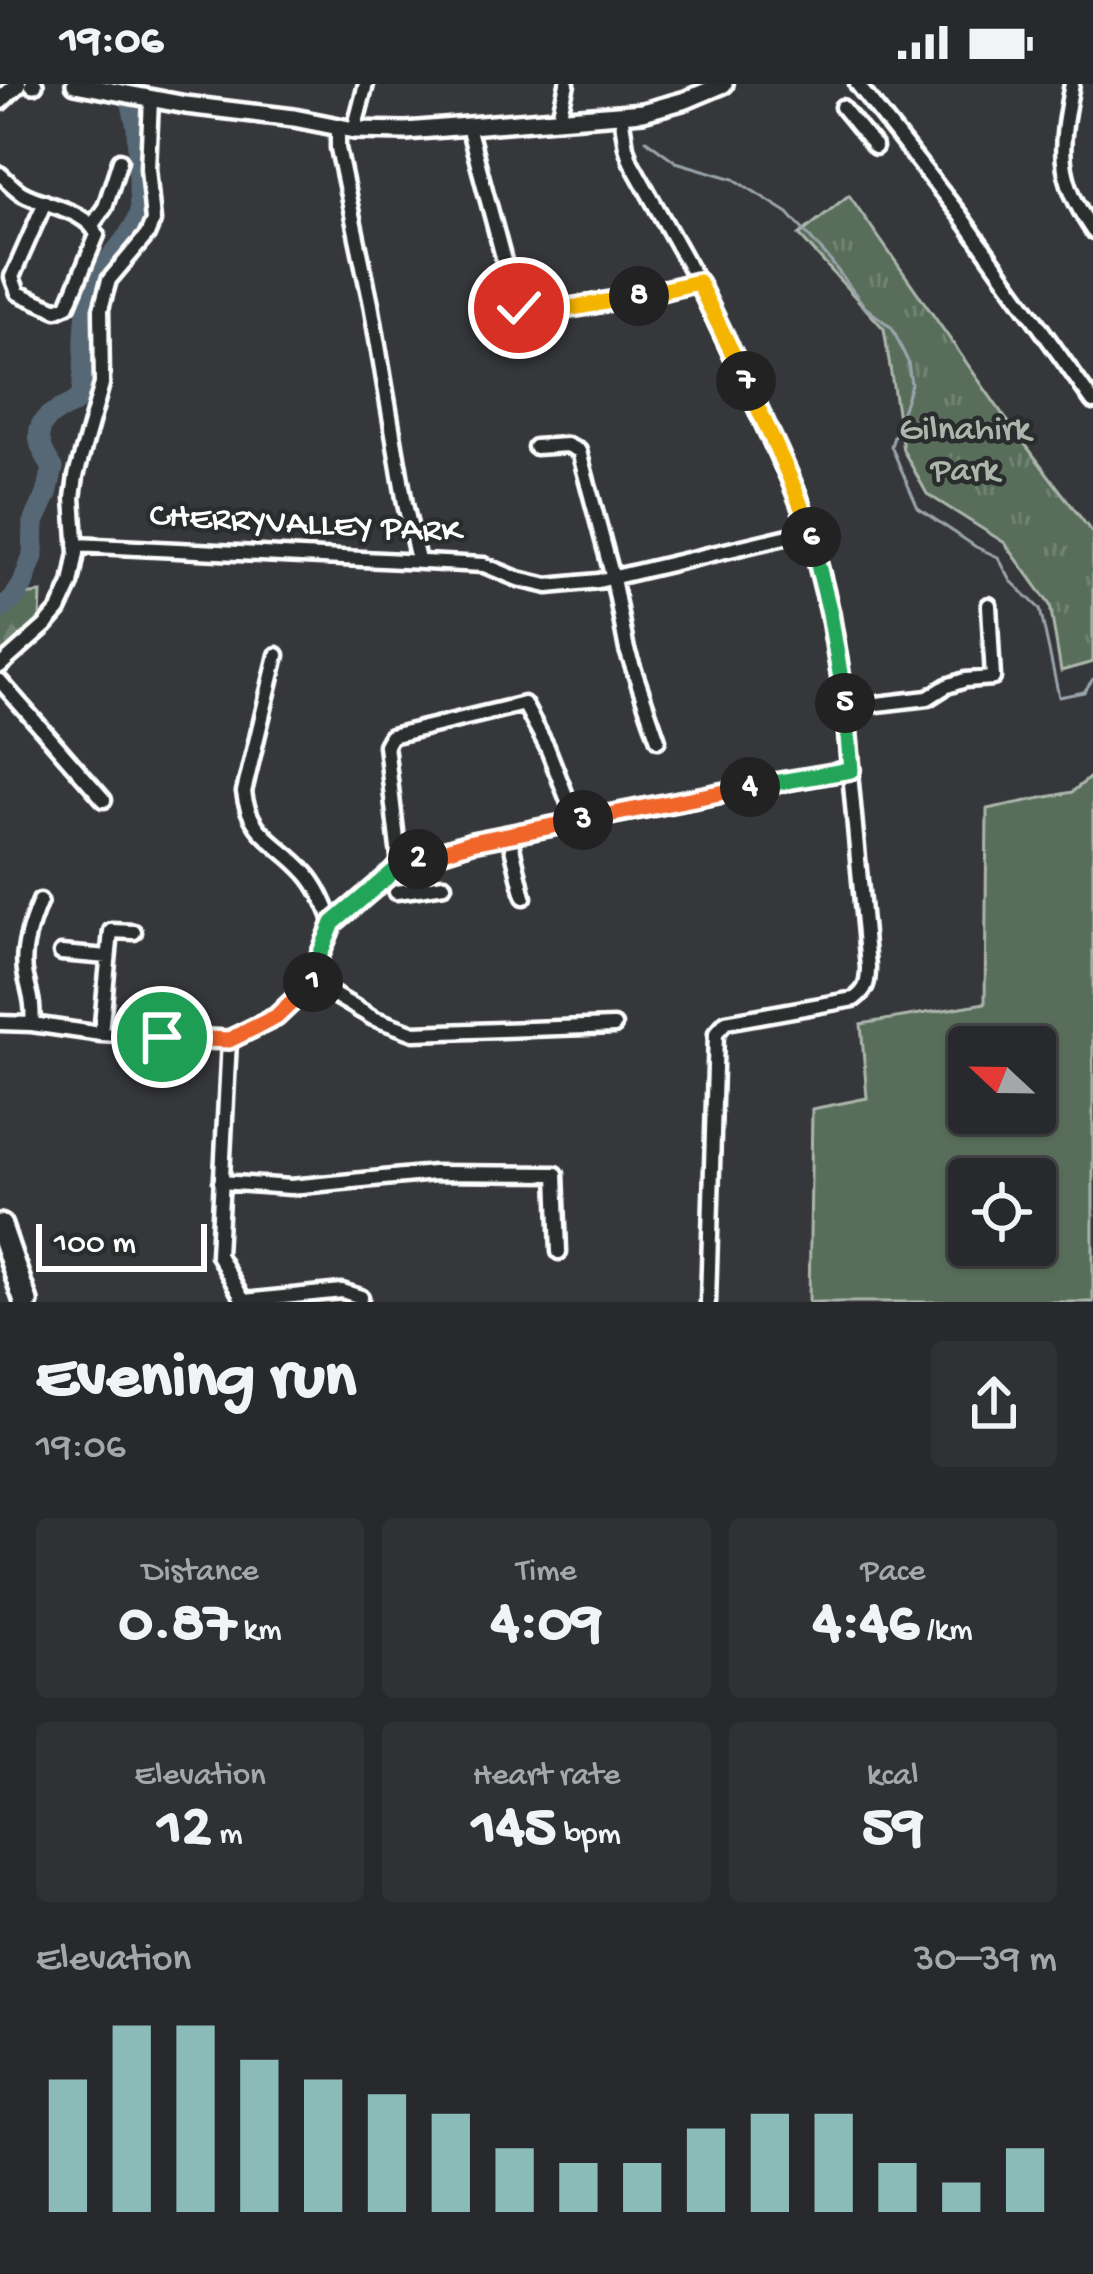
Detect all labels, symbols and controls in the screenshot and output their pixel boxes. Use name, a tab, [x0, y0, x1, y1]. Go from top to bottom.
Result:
text: 19:06	[60, 16, 163, 69]
pin	[468, 257, 570, 359]
pin: 8	[609, 266, 669, 326]
icon: check	[486, 275, 552, 341]
text: 8	[630, 277, 648, 315]
pin: 7	[716, 351, 776, 411]
text: 7	[737, 362, 755, 400]
park label: Gilnahirk Park	[899, 410, 1034, 494]
street label: CHERRYVALLEY PARK	[148, 496, 466, 556]
pin: 6	[781, 507, 841, 567]
text: 6	[803, 518, 819, 556]
pin: 5	[815, 673, 875, 733]
text: 5	[836, 684, 854, 722]
pin: 4	[720, 757, 780, 817]
text: 4	[742, 768, 758, 806]
pin: 3	[553, 790, 613, 850]
text: 3	[574, 801, 592, 839]
pin: 2	[388, 829, 448, 889]
text: 2	[410, 840, 426, 878]
pin: 1	[283, 952, 343, 1012]
text: 1	[306, 963, 320, 1001]
pin	[111, 986, 213, 1088]
icon: arrive	[129, 1004, 195, 1070]
north arrow	[948, 1026, 1056, 1134]
map controls	[948, 1026, 1056, 1266]
button: locate	[948, 1158, 1056, 1266]
scale bar	[36, 1218, 207, 1271]
text: 100 m	[54, 1226, 136, 1264]
button: share	[931, 1341, 1057, 1467]
text: Evening run	[36, 1342, 356, 1420]
text: 19:06	[36, 1426, 125, 1472]
text: Distance	[142, 1554, 258, 1592]
text: Time	[516, 1554, 577, 1592]
text: Pace	[860, 1554, 925, 1592]
text: 0.87	[119, 1592, 236, 1662]
text: 4:09	[491, 1592, 602, 1662]
text: 4:46	[813, 1592, 919, 1662]
text: km	[236, 1613, 282, 1651]
text: /km	[919, 1613, 973, 1651]
text: Elevation	[135, 1758, 266, 1796]
text: Heart rate	[473, 1758, 620, 1796]
text: kcal	[867, 1758, 919, 1796]
text: 12	[158, 1796, 211, 1866]
text: 145	[472, 1796, 556, 1866]
text: 59	[862, 1796, 924, 1866]
text: m	[211, 1817, 243, 1855]
text: bpm	[556, 1817, 621, 1855]
text: Elevation	[36, 1938, 191, 1984]
text: 30–39 m	[914, 1938, 1057, 1984]

